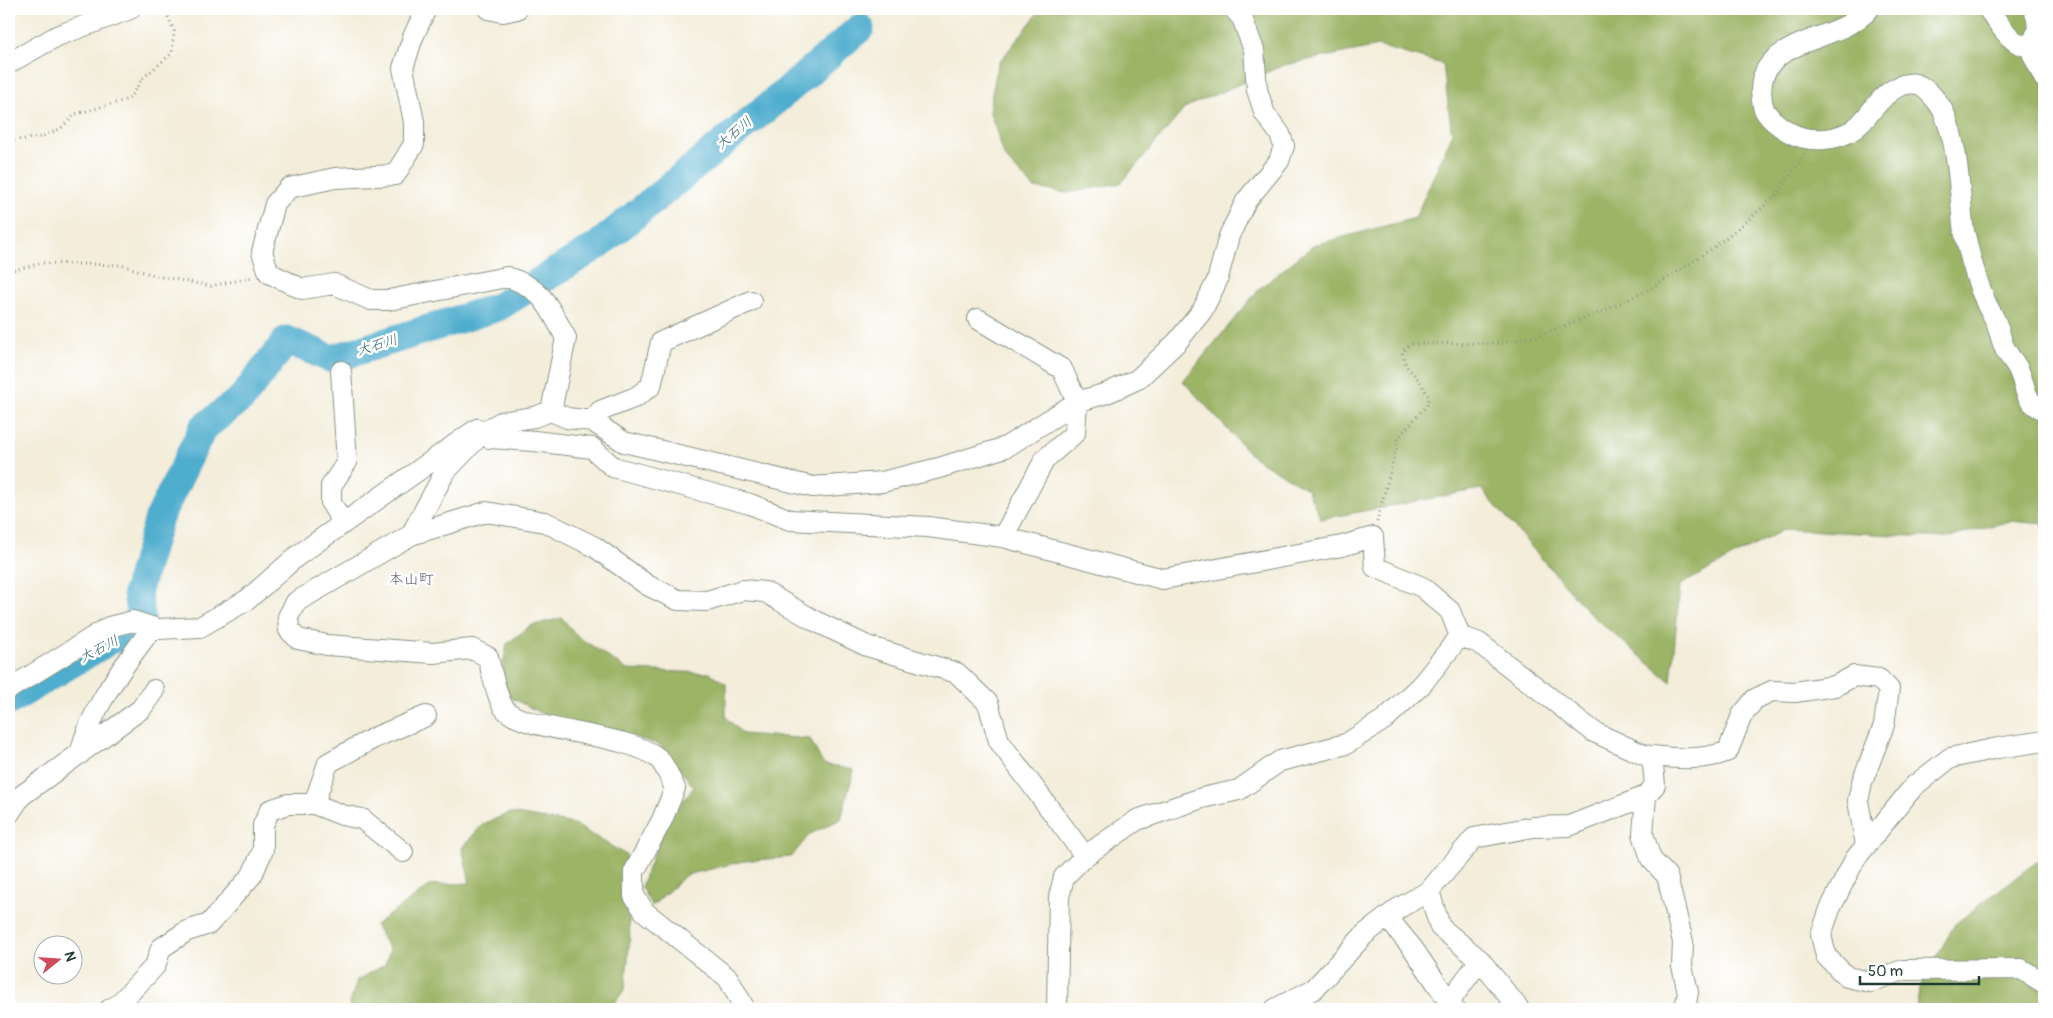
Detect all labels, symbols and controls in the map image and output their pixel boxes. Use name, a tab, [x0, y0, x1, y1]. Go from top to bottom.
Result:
water label: 大石川	[712, 113, 756, 153]
water label: 大石川	[354, 331, 400, 359]
district label: 本山町	[388, 570, 434, 589]
water label: 大石川	[76, 632, 122, 666]
north arrow	[32, 936, 82, 986]
text: N	[60, 949, 79, 963]
scale bar	[1860, 953, 1979, 985]
text: 50 m	[1868, 962, 1903, 981]

